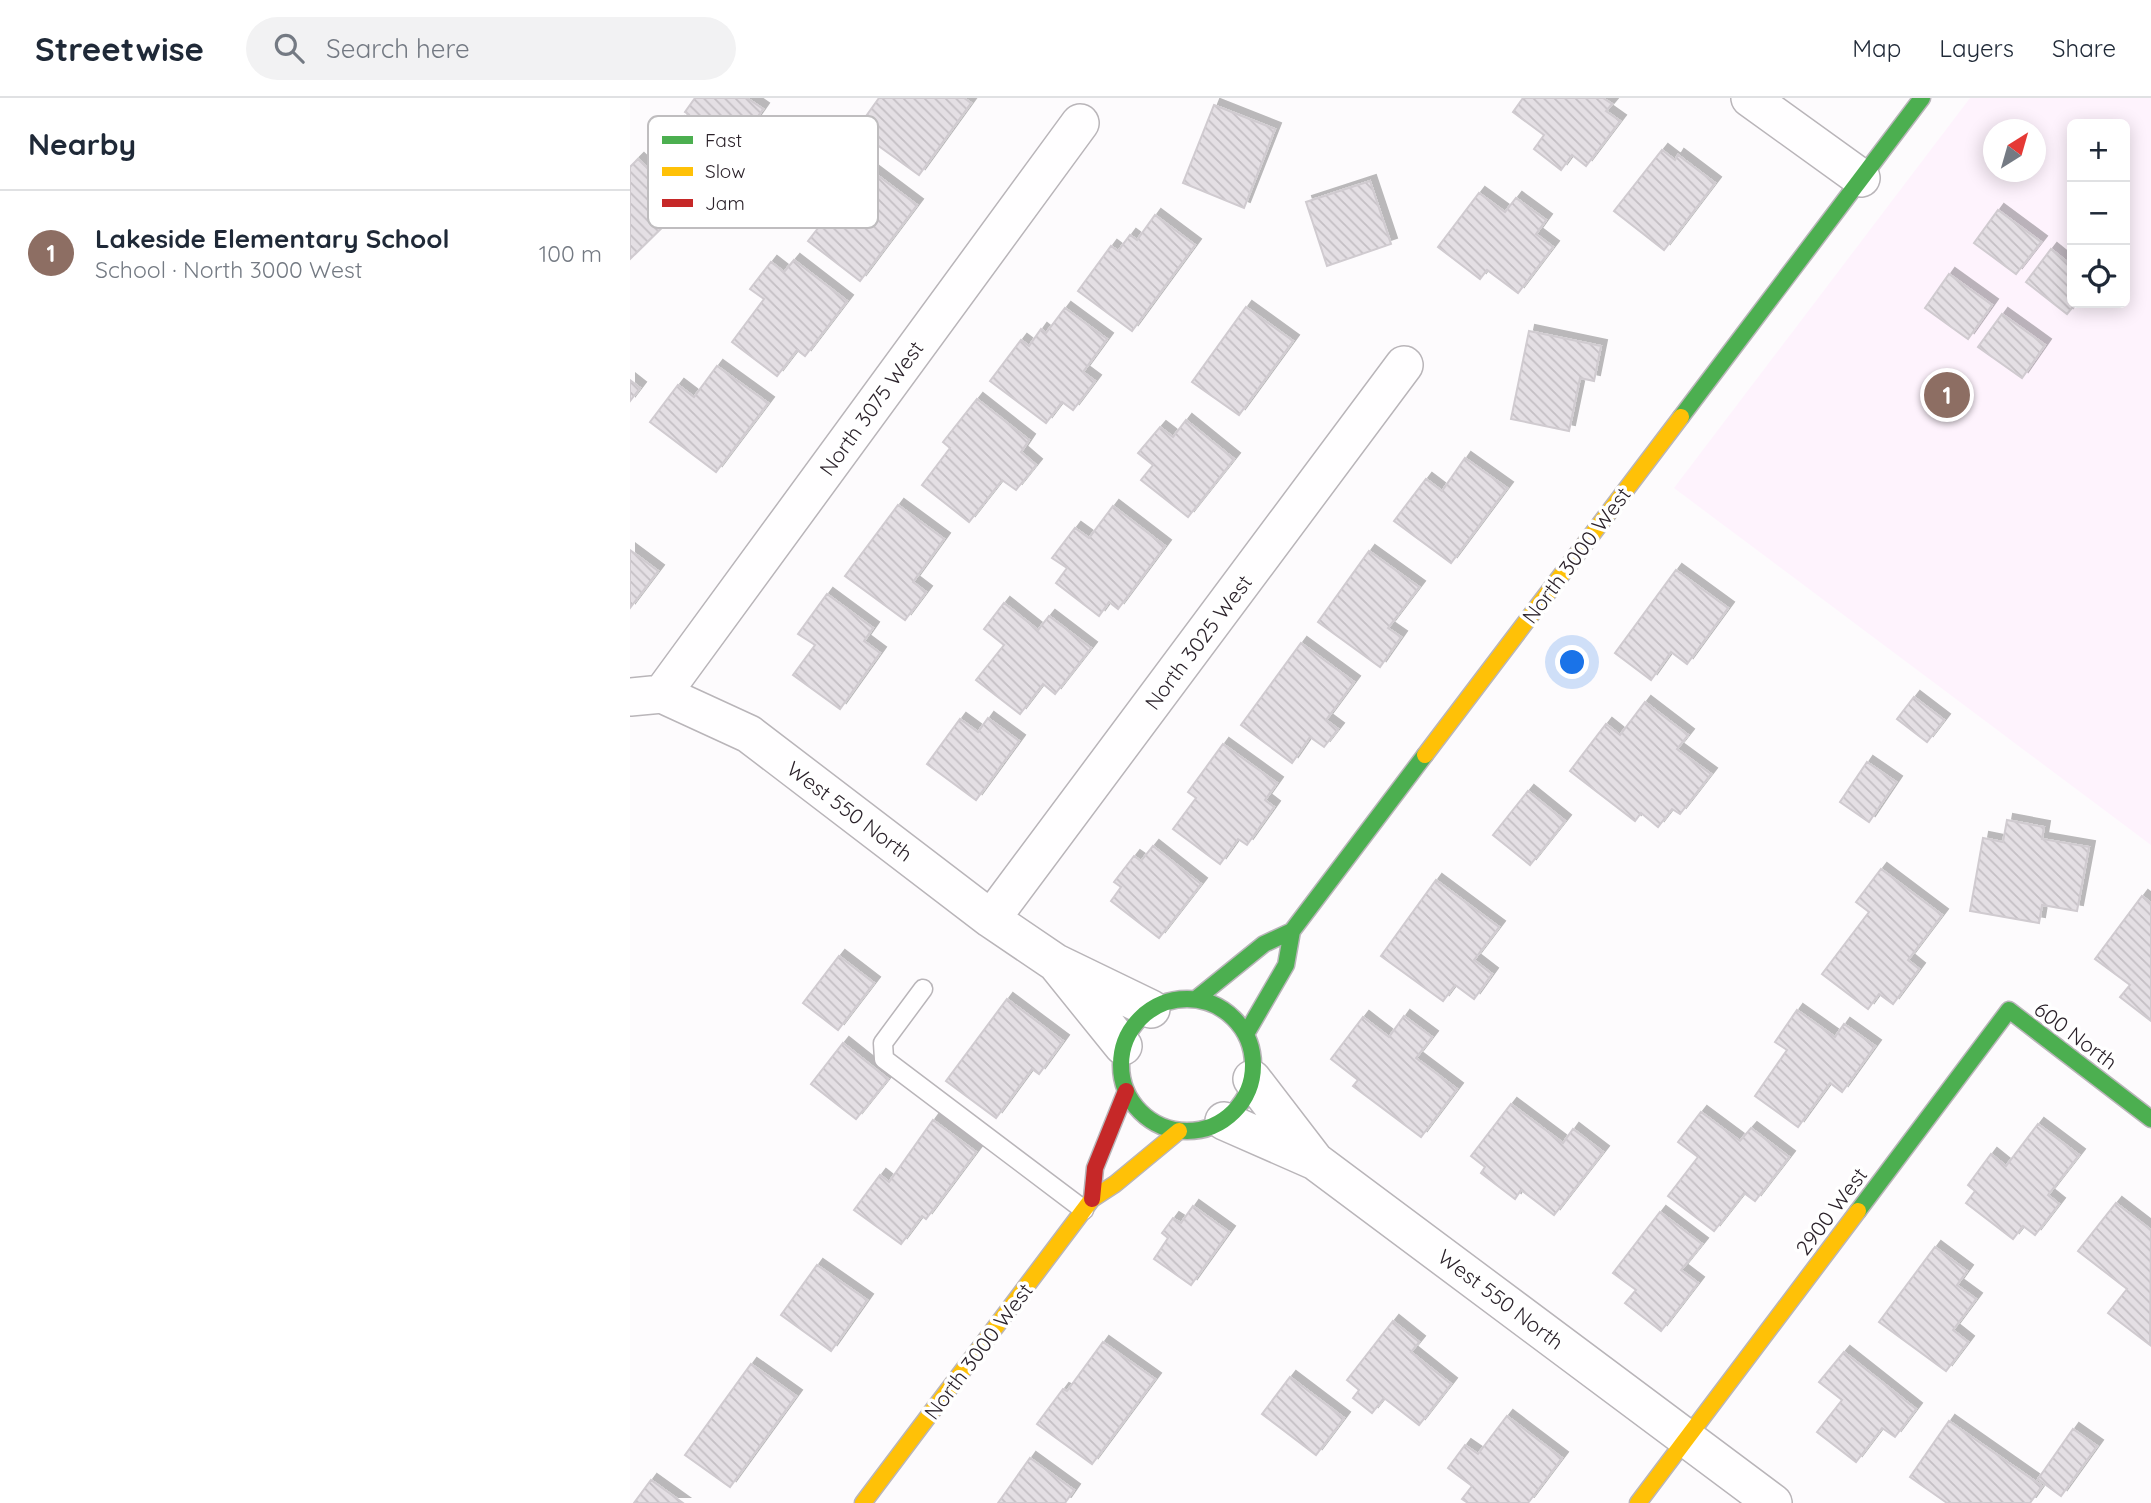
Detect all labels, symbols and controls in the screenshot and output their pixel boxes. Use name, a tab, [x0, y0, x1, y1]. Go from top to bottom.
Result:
search box	[246, 17, 736, 80]
text: Streetwise	[35, 28, 204, 69]
icon: search	[270, 29, 308, 67]
text: Search here	[326, 32, 470, 65]
text: Map	[1852, 33, 1901, 63]
text: Layers	[1939, 33, 2014, 63]
text: Share	[2052, 33, 2116, 63]
legend	[648, 116, 878, 228]
north arrow	[1983, 119, 2046, 182]
map controls	[2067, 119, 2130, 308]
button: +	[2067, 119, 2130, 182]
text: Nearby	[28, 125, 136, 163]
text: Fast	[705, 128, 742, 152]
text: Slow	[705, 159, 746, 183]
button: −	[2067, 182, 2130, 245]
text: Jam	[705, 191, 745, 215]
text: Lakeside Elementary School	[95, 222, 449, 255]
text: 1	[47, 239, 55, 268]
text: 100 m	[539, 239, 602, 268]
button: locate	[2067, 245, 2130, 308]
text: School · North 3000 West	[95, 255, 363, 284]
street label: North 3075 West	[813, 336, 929, 480]
pin: 1	[1924, 369, 1970, 421]
street label: North 3000 West	[1516, 482, 1636, 628]
street label: North 3025 West	[1139, 570, 1257, 714]
your location	[1555, 645, 1589, 679]
street label: West 550 North	[782, 755, 918, 867]
street label: 600 North	[2029, 995, 2123, 1075]
street label: 2900 West	[1790, 1162, 1872, 1260]
street label: West 550 North	[1433, 1243, 1569, 1355]
street label: North 3000 West	[918, 1278, 1038, 1424]

